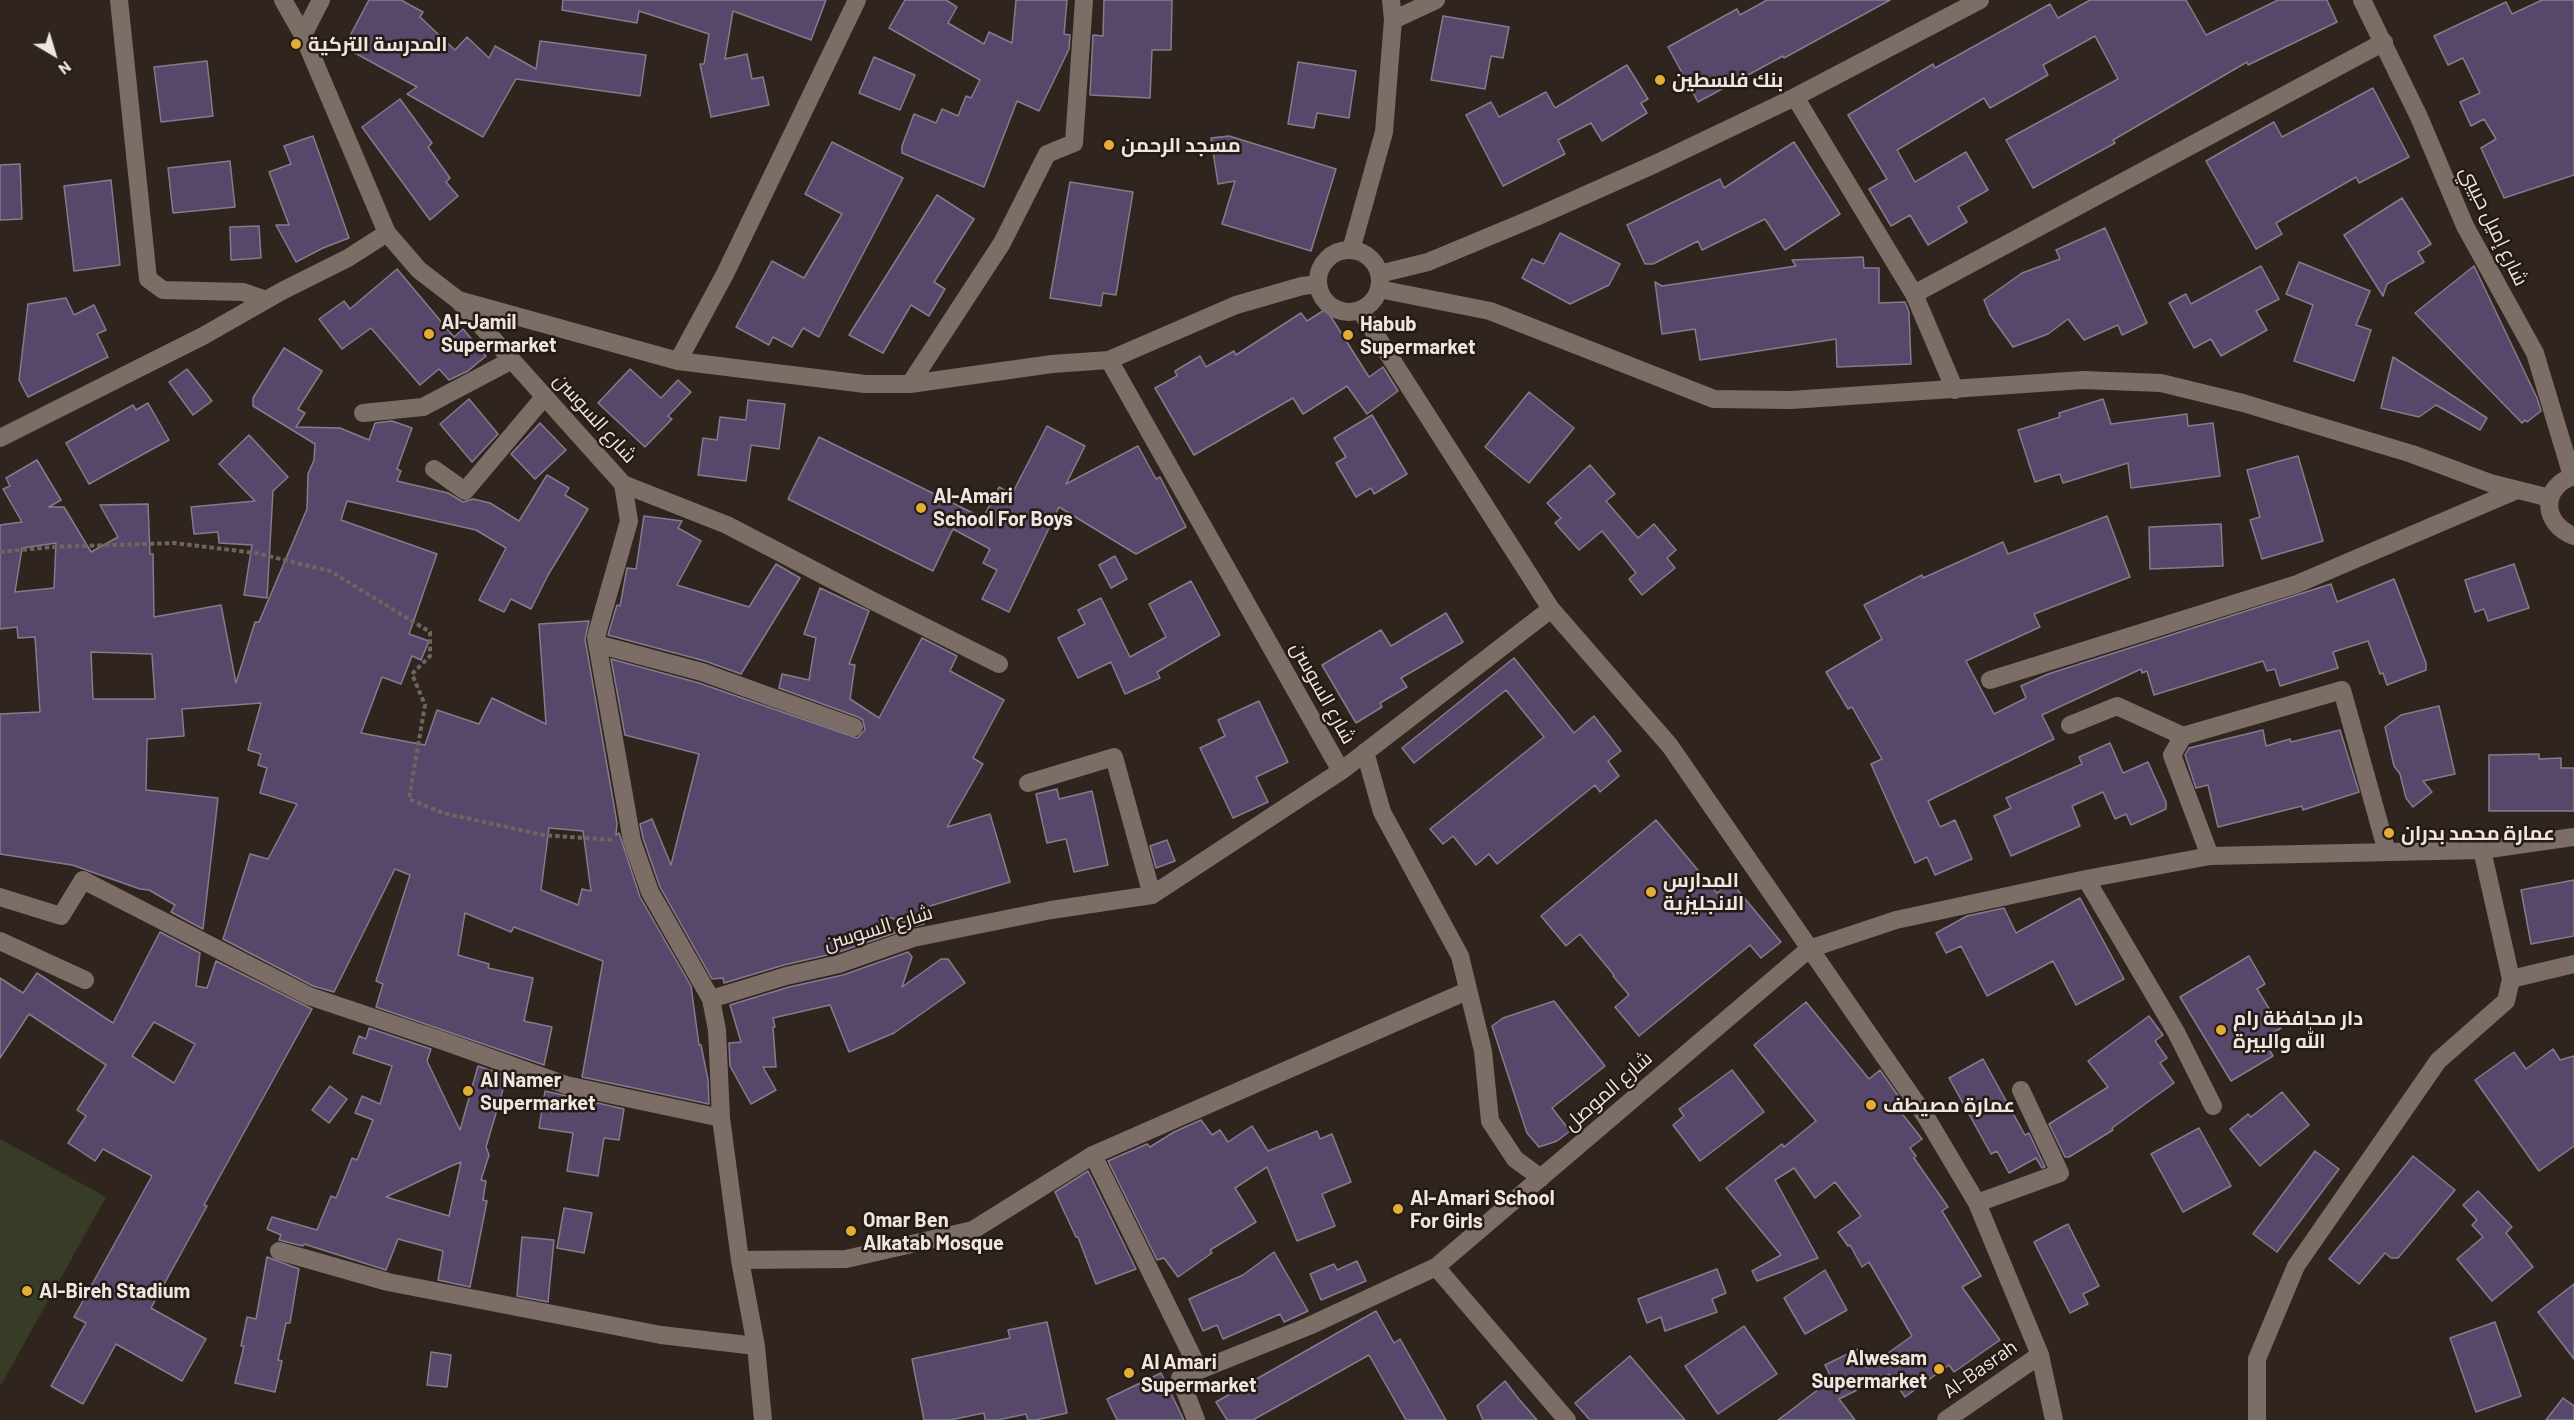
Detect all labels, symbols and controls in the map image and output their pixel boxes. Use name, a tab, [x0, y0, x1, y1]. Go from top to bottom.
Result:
north arrow	[24, 24, 84, 84]
place label: المدرسة التركية	[308, 32, 448, 56]
marker: المدرسة التركية	[289, 37, 303, 51]
text: N	[55, 58, 75, 79]
place label: بنك فلسطين	[1672, 68, 1783, 92]
marker: بنك فلسطين	[1653, 73, 1667, 87]
place label: مسجد الرحمن	[1121, 133, 1241, 157]
marker: مسجد الرحمن	[1102, 138, 1116, 152]
street label: شارع إميل حبيبي	[2455, 162, 2533, 290]
place label: Al-Jamil Supermarket	[441, 310, 557, 357]
place label: Habub Supermarket	[1360, 312, 1476, 359]
marker: Al-Jamil Supermarket	[422, 327, 436, 341]
marker: Habub Supermarket	[1341, 328, 1355, 342]
street label: شارع السوسن	[548, 368, 642, 468]
place label: Al-Amari School For Boys	[933, 484, 1073, 531]
marker: Al-Amari School For Boys	[914, 501, 928, 515]
street label: شارع السوسن	[1285, 638, 1361, 748]
place label: عمارة محمد بدران	[2401, 821, 2555, 845]
marker: عمارة محمد بدران	[2382, 826, 2396, 840]
place label: المدارس الانجليزية	[1663, 868, 1744, 915]
marker: المدارس الانجليزية	[1644, 885, 1658, 899]
street label: شارع السوسن	[821, 900, 935, 956]
place label: دار محافظة رام الله والبيرة	[2233, 1006, 2363, 1053]
marker: دار محافظة رام الله والبيرة	[2214, 1023, 2228, 1037]
street label: شارع الموصل	[1559, 1046, 1657, 1136]
place label: Al Namer Supermarket	[480, 1068, 596, 1115]
marker: Al Namer Supermarket	[461, 1084, 475, 1098]
place label: عمارة مصيطف	[1883, 1093, 2015, 1117]
marker: عمارة مصيطف	[1864, 1098, 1878, 1112]
place label: Al-Amari School For Girls	[1410, 1186, 1555, 1233]
marker: Al-Amari School For Girls	[1391, 1202, 1405, 1216]
place label: Omar Ben Alkatab Mosque	[863, 1208, 1004, 1255]
marker: Omar Ben Alkatab Mosque	[844, 1224, 858, 1238]
place label: Al-Bireh Stadium	[39, 1279, 190, 1303]
marker: Al-Bireh Stadium	[20, 1284, 34, 1298]
street label: Al-Basrah	[1938, 1335, 2022, 1403]
place label: Alwesam Supermarket	[1811, 1346, 1927, 1393]
place label: Al Amari Supermarket	[1141, 1350, 1257, 1397]
marker: Alwesam Supermarket	[1932, 1362, 1946, 1376]
marker: Al Amari Supermarket	[1122, 1366, 1136, 1380]

